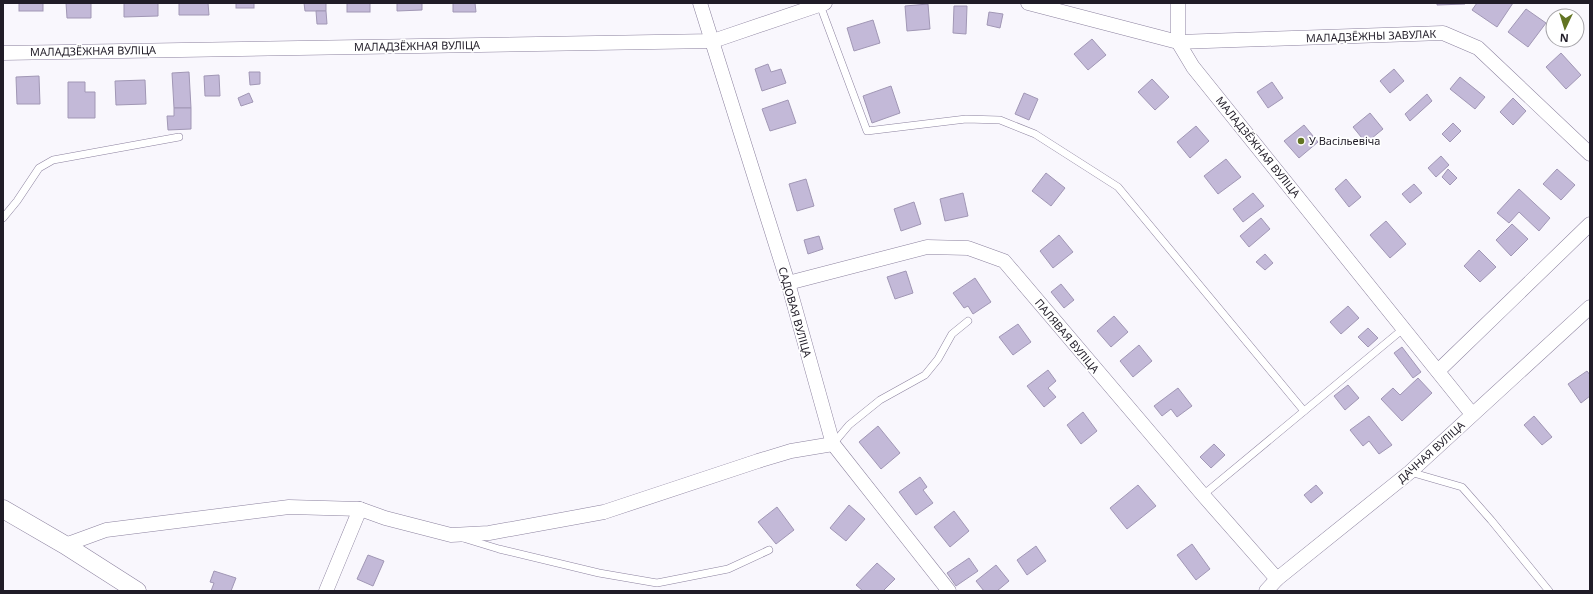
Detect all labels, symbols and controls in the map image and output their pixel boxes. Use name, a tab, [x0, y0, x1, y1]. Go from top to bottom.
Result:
north arrow	[1545, 8, 1585, 48]
street label: МАЛАДЗЁЖНЫ ЗАВУЛАК	[1306, 26, 1437, 45]
text: N	[1559, 31, 1569, 46]
street label: МАЛАДЗЁЖНАЯ ВУЛІЦА	[354, 37, 481, 54]
street label: МАЛАДЗЁЖНАЯ ВУЛІЦА	[30, 42, 157, 59]
street label: МАЛАДЗЁЖНАЯ ВУЛІЦА	[1213, 93, 1305, 201]
place label: У Васільевіча	[1309, 133, 1380, 148]
marker: У Васільевіча	[1296, 136, 1306, 146]
street label: САДОВАЯ ВУЛІЦА	[775, 265, 816, 360]
street label: ПАЛЯВАЯ ВУЛІЦА	[1032, 295, 1104, 377]
street label: ДАЧНАЯ ВУЛІЦА	[1394, 417, 1468, 486]

